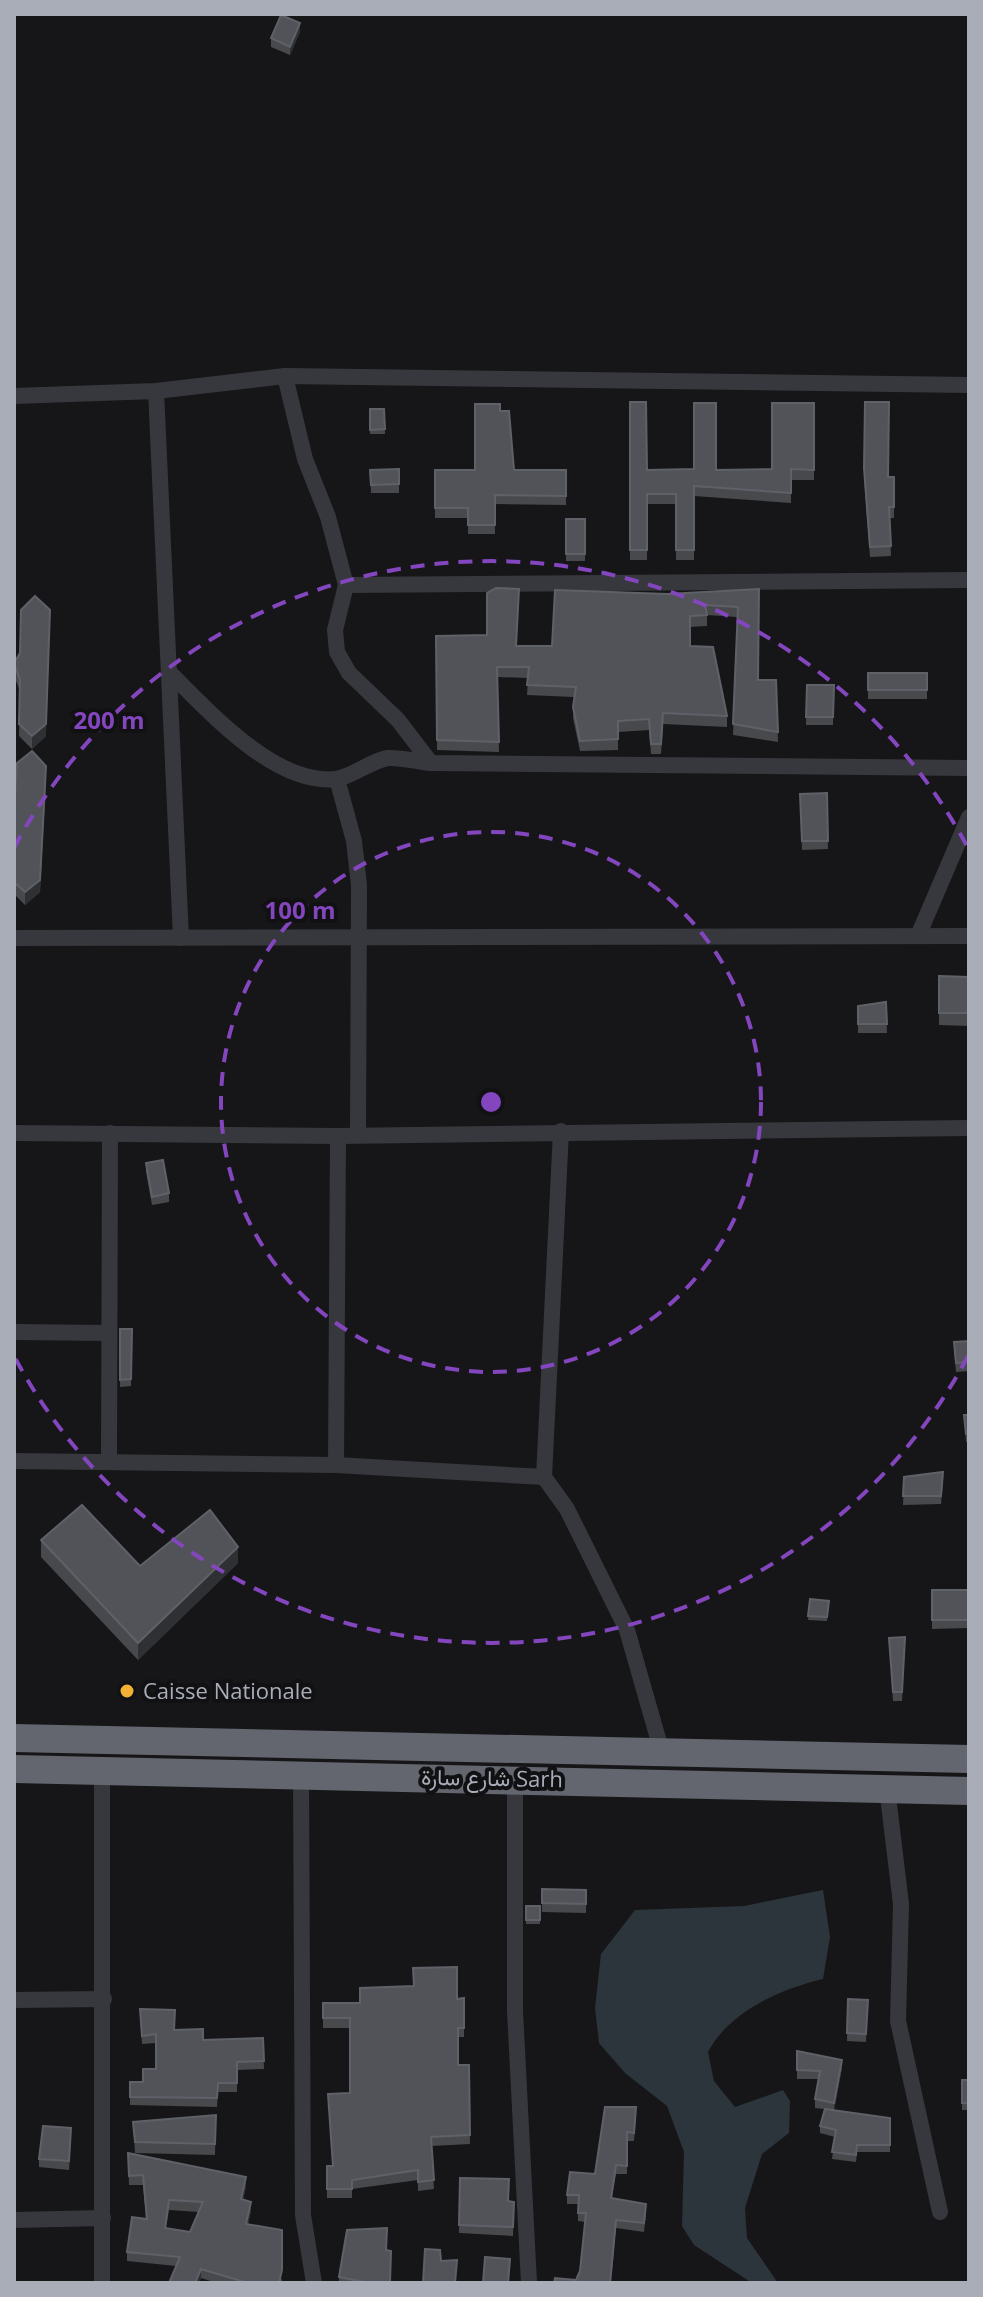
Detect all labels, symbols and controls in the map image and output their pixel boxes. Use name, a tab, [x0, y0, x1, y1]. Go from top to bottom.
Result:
text: 200 m	[74, 703, 144, 736]
text: 100 m	[265, 893, 335, 926]
centre of rings	[477, 1088, 505, 1116]
place label: Caisse Nationale	[143, 1675, 313, 1705]
marker: Caisse Nationale	[118, 1682, 136, 1700]
street label: شارع سارة Sarh	[421, 1761, 563, 1794]

